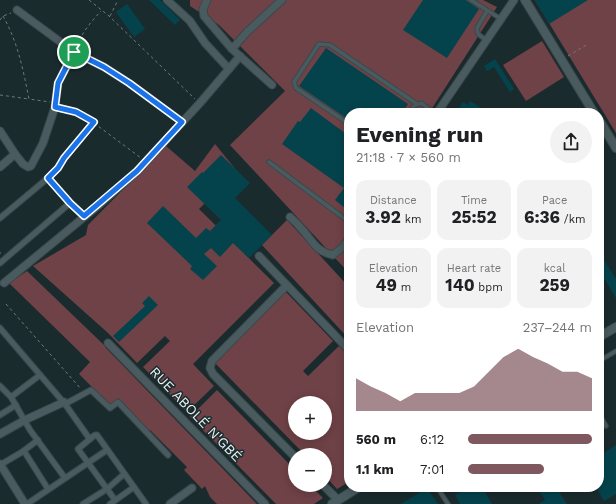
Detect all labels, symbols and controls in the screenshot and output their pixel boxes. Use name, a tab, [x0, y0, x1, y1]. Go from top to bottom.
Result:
pin	[57, 35, 91, 69]
icon: arrive	[63, 41, 85, 63]
button: share	[550, 121, 592, 163]
text: Evening run	[356, 122, 484, 147]
text: 21:18 · 7 × 560 m	[356, 150, 461, 165]
text: Distance	[370, 194, 417, 207]
text: Time	[461, 194, 487, 207]
text: Pace	[542, 194, 567, 207]
text: 3.92	[365, 207, 401, 227]
text: 25:52	[451, 207, 497, 227]
text: 6:36	[524, 207, 560, 227]
text: km	[401, 213, 421, 226]
text: /km	[560, 213, 585, 226]
text: Elevation	[369, 262, 418, 275]
text: Heart rate	[447, 262, 501, 275]
text: kcal	[544, 262, 566, 275]
text: 49	[375, 275, 397, 295]
text: 140	[445, 275, 475, 295]
text: 259	[539, 275, 570, 295]
text: m	[397, 281, 411, 294]
text: bpm	[475, 281, 503, 294]
text: Elevation	[356, 320, 414, 335]
text: 237–244 m	[523, 320, 592, 335]
street label: RUE ABOLÉ N'GBÉ	[147, 363, 245, 465]
map controls	[288, 396, 332, 492]
button: +	[288, 396, 332, 440]
text: 560 m	[356, 432, 396, 447]
text: 6:12	[420, 432, 444, 447]
button: −	[288, 448, 332, 492]
text: 1.1 km	[356, 462, 394, 477]
text: 7:01	[420, 462, 444, 477]

